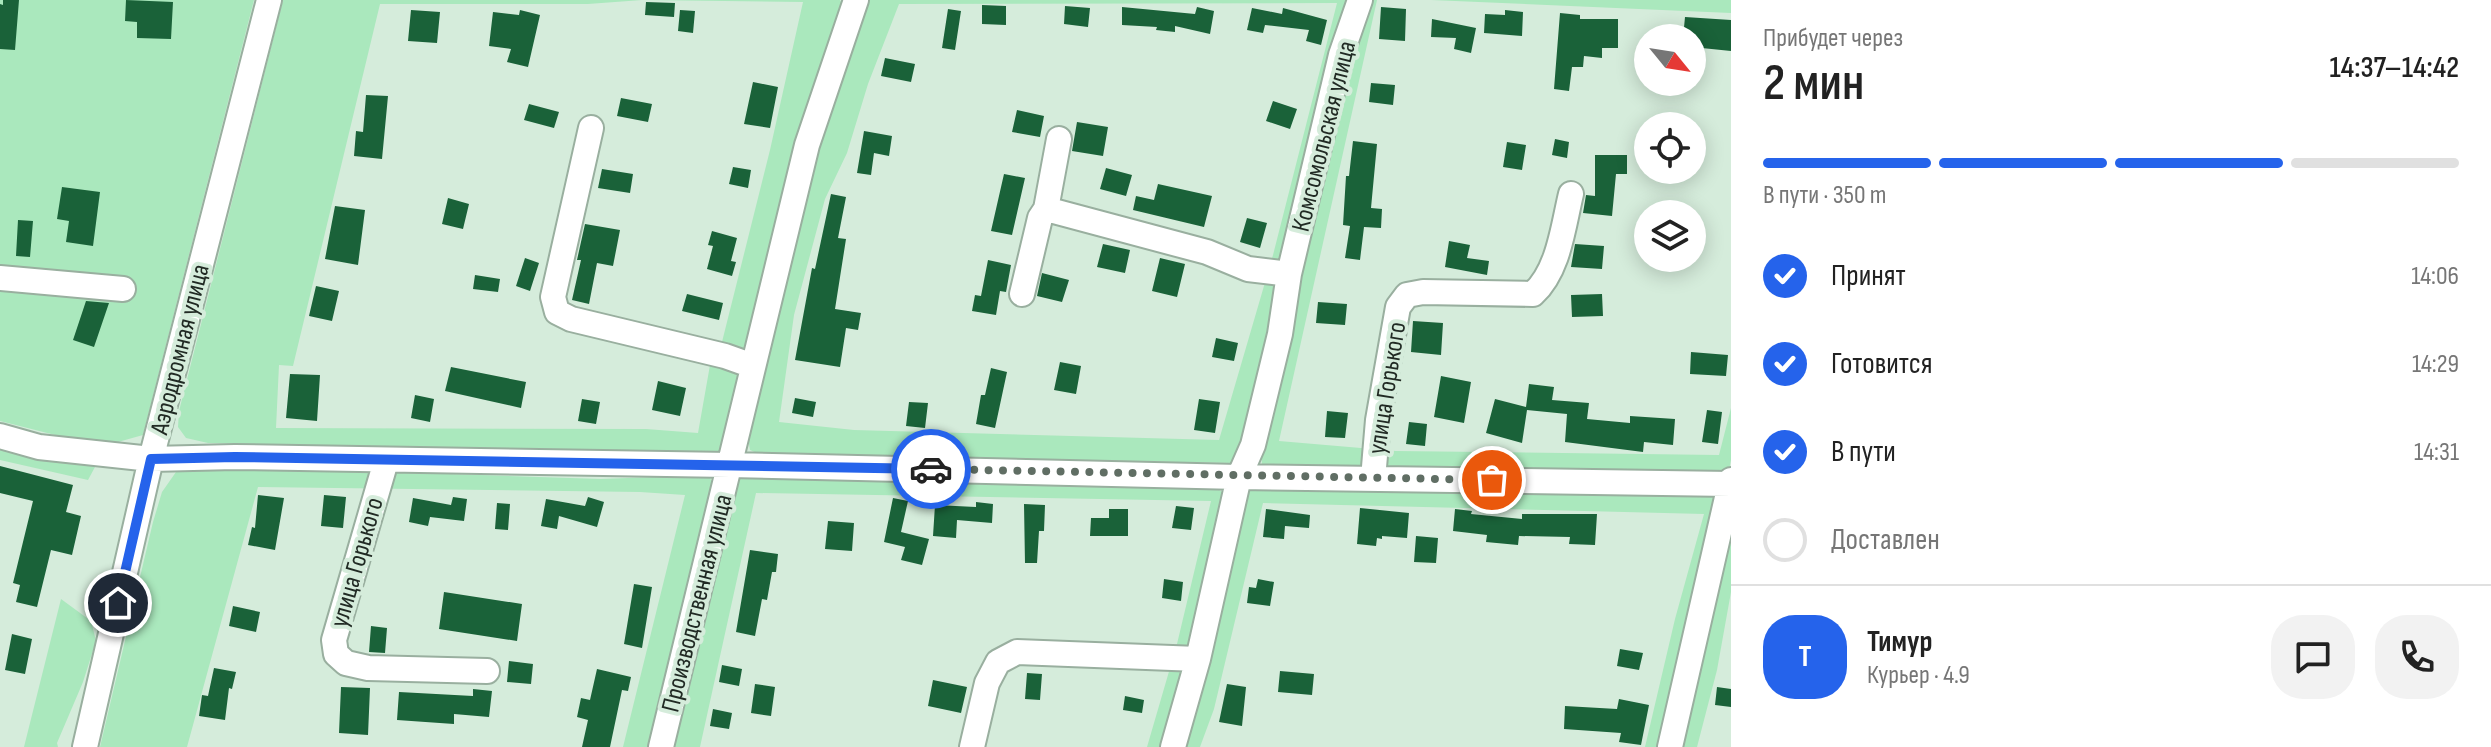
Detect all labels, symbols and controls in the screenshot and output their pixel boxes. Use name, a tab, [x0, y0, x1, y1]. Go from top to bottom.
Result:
text: Прибудет через	[1763, 23, 1903, 54]
north arrow	[1634, 24, 1706, 96]
map controls	[1634, 24, 1706, 272]
street label: Комсомольская улица	[1286, 38, 1363, 235]
text: 14:37–14:42	[2329, 50, 2459, 86]
text: 2 мин	[1763, 52, 1864, 115]
button: locate	[1634, 112, 1706, 184]
text: В пути · 350 m	[1763, 180, 1886, 211]
button: layers	[1634, 200, 1706, 272]
icon: check	[1763, 254, 1807, 298]
text: Принят	[1831, 258, 1906, 294]
street label: Аэродромная улица	[144, 261, 217, 439]
text: 14:06	[2411, 261, 2459, 292]
street label: улица Горького	[1362, 320, 1413, 457]
icon: check	[1763, 342, 1807, 386]
text: Готовится	[1831, 346, 1932, 382]
text: 14:29	[2412, 349, 2459, 380]
courier	[891, 429, 971, 509]
icon: check	[1763, 430, 1807, 474]
text: В пути	[1831, 434, 1896, 470]
text: 14:31	[2414, 437, 2459, 468]
pin	[1458, 446, 1526, 514]
icon: car	[909, 447, 953, 491]
icon: bag	[1470, 458, 1514, 502]
street label: Производственная улица	[655, 491, 739, 715]
street label: улица Горького	[324, 494, 391, 631]
text: Доставлен	[1831, 522, 1940, 558]
pin	[84, 569, 152, 637]
icon: home	[96, 581, 140, 625]
button: chat	[2271, 615, 2355, 699]
button: phone	[2375, 615, 2459, 699]
text: Тимур	[1867, 624, 1932, 660]
text: Т	[1798, 639, 1812, 675]
text: Курьер · 4.9	[1867, 660, 1970, 691]

